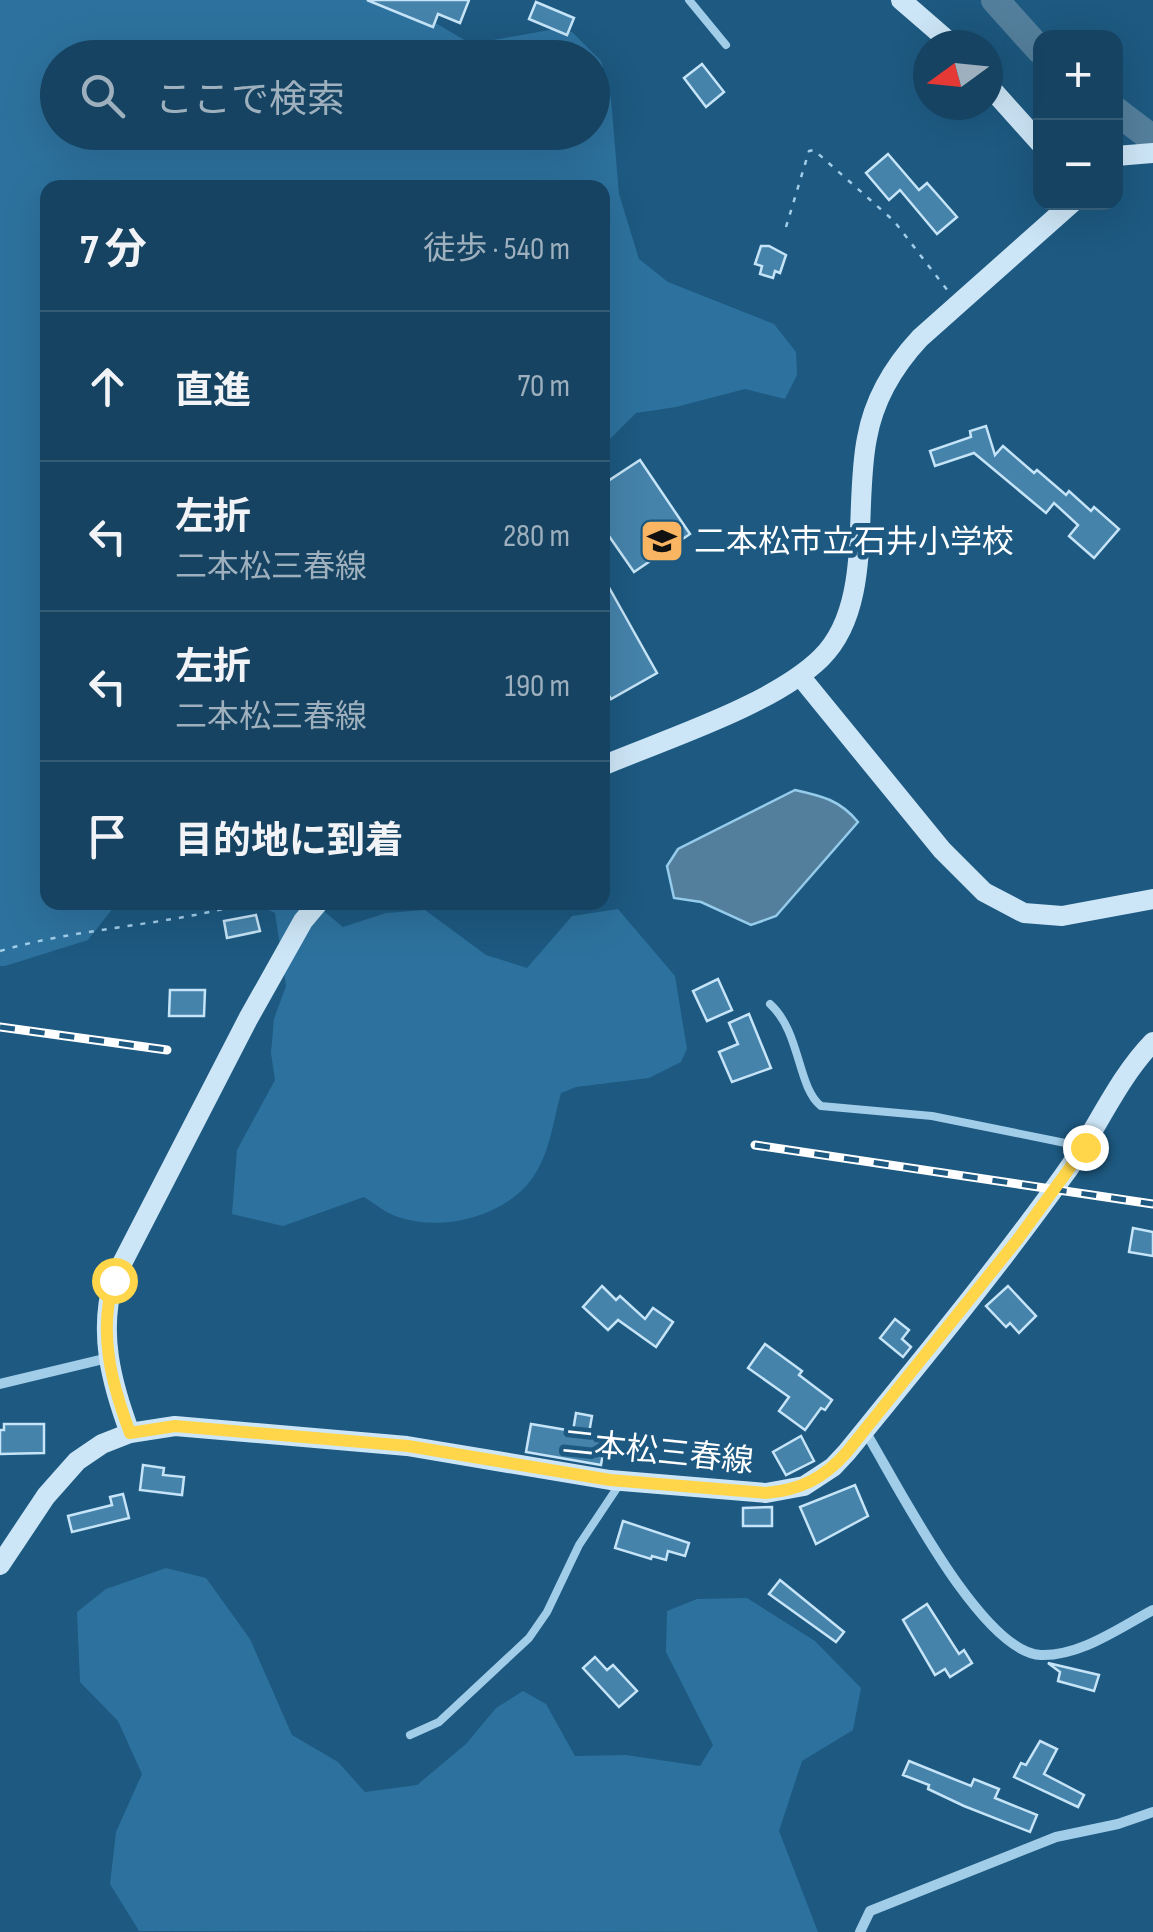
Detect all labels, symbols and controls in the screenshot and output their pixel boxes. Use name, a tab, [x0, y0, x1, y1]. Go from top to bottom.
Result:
north arrow	[913, 30, 1003, 120]
map controls	[1033, 30, 1123, 210]
button: +	[1033, 30, 1123, 120]
search box	[40, 40, 610, 150]
icon: search	[75, 68, 130, 123]
text: ここで検索	[155, 78, 345, 123]
button: −	[1033, 120, 1123, 210]
text: 7 分	[80, 225, 147, 276]
text: 徒歩 · 540 m	[423, 230, 570, 269]
icon: ahead	[80, 359, 135, 414]
text: 70 m	[517, 367, 570, 406]
text: 直進	[175, 369, 251, 414]
text: 左折	[175, 495, 251, 540]
icon: left	[80, 509, 135, 564]
text: 280 m	[503, 517, 570, 556]
school or university icon: 二本松市立石井小学校	[639, 518, 685, 564]
place label: 二本松市立石井小学校	[694, 523, 1014, 562]
text: 二本松三春線	[175, 548, 367, 587]
text: 左折	[175, 645, 251, 690]
icon: left	[80, 659, 135, 714]
text: 190 m	[505, 667, 570, 706]
text: 二本松三春線	[175, 698, 367, 737]
icon: arrive	[80, 809, 135, 864]
text: 目的地に到着	[175, 819, 403, 864]
route end	[1063, 1125, 1109, 1171]
route start	[92, 1258, 138, 1304]
street label: 二本松三春線	[560, 1423, 755, 1482]

